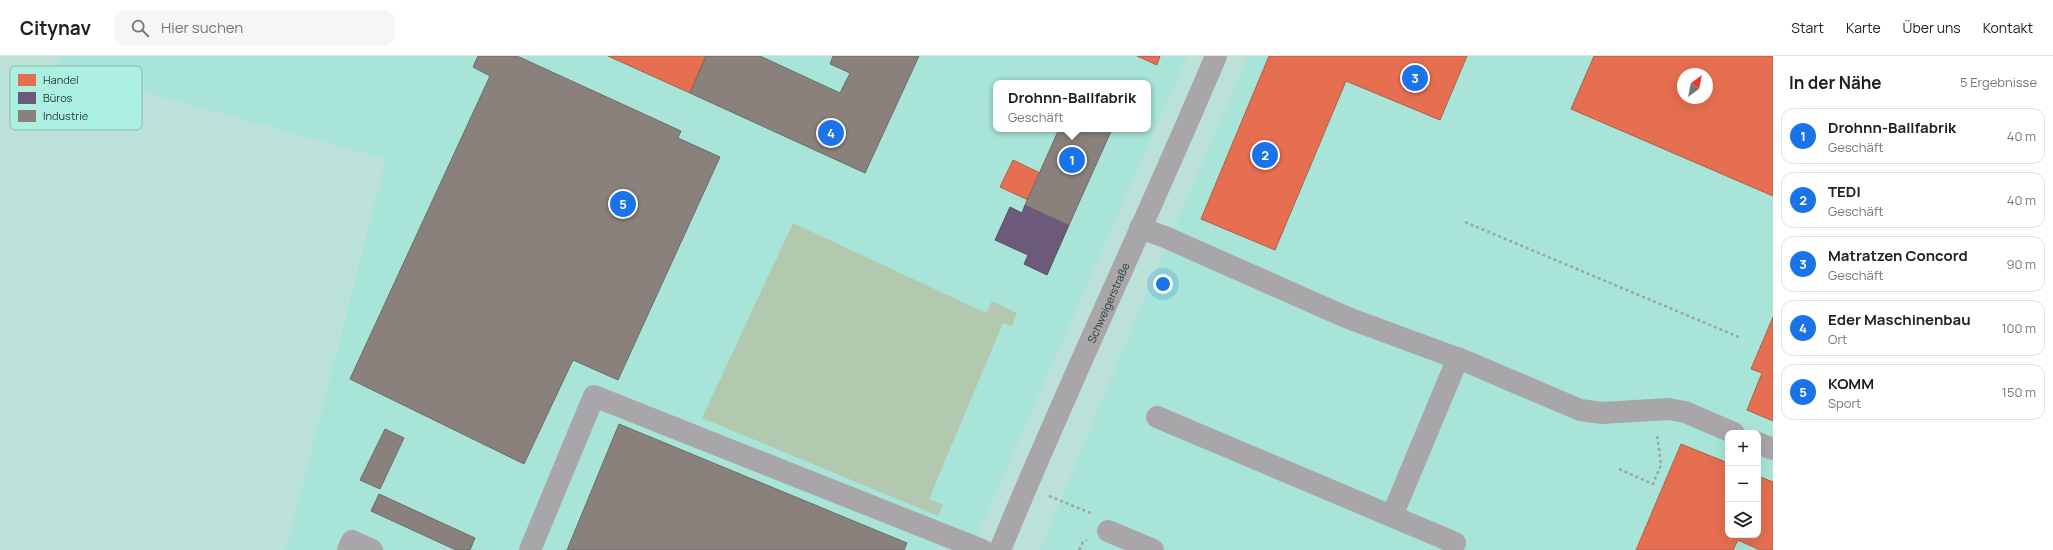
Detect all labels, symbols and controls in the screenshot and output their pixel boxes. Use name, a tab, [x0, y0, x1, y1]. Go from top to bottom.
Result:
search box	[115, 10, 395, 46]
text: Citynav	[20, 15, 91, 41]
icon: search	[129, 17, 151, 39]
text: Hier suchen	[161, 17, 243, 38]
text: Start	[1791, 18, 1824, 37]
text: Karte	[1846, 18, 1881, 37]
text: Über uns	[1903, 18, 1961, 37]
text: Kontakt	[1983, 18, 2033, 37]
pin: 3	[1402, 63, 1428, 93]
legend	[10, 66, 142, 130]
north arrow	[1677, 68, 1713, 104]
text: In der Nähe	[1789, 71, 1882, 94]
text: Handel	[43, 72, 79, 87]
text: 5 Ergebnisse	[1960, 73, 2037, 91]
popup	[993, 80, 1151, 132]
text: Drohnn-Ballfabrik	[1008, 87, 1136, 108]
text: Büros	[43, 90, 73, 105]
text: Industrie	[43, 108, 89, 123]
text: Geschäft	[1008, 108, 1063, 126]
text: Drohnn-Ballfabrik	[1828, 117, 1956, 138]
pin: 4	[818, 118, 844, 148]
text: 1	[1800, 127, 1806, 145]
text: 40 m	[2007, 127, 2036, 145]
text: Geschäft	[1828, 138, 1884, 156]
pin: 2	[1252, 140, 1278, 170]
pin: 1	[1059, 145, 1085, 175]
text: TEDI	[1828, 181, 1861, 202]
pin: 5	[610, 189, 636, 219]
text: 2	[1799, 191, 1807, 209]
text: 40 m	[2007, 191, 2036, 209]
text: Geschäft	[1828, 202, 1884, 220]
text: Matratzen Concord	[1828, 245, 1968, 266]
text: 3	[1799, 255, 1807, 273]
text: 90 m	[2006, 255, 2036, 273]
street label: Schweigerstraße	[1083, 259, 1132, 345]
text: Geschäft	[1828, 266, 1884, 284]
your location	[1153, 274, 1173, 294]
text: Eder Maschinenbau	[1828, 309, 1971, 330]
text: 4	[1799, 319, 1807, 337]
text: 100 m	[2001, 319, 2036, 337]
text: Ort	[1828, 330, 1847, 348]
text: KOMM	[1828, 373, 1874, 394]
text: 5	[1799, 383, 1807, 401]
text: 150 m	[2002, 383, 2036, 401]
text: Sport	[1828, 394, 1861, 412]
map controls	[1725, 430, 1761, 538]
button: +	[1725, 430, 1761, 466]
button: −	[1725, 466, 1761, 502]
button: layers	[1725, 502, 1761, 538]

